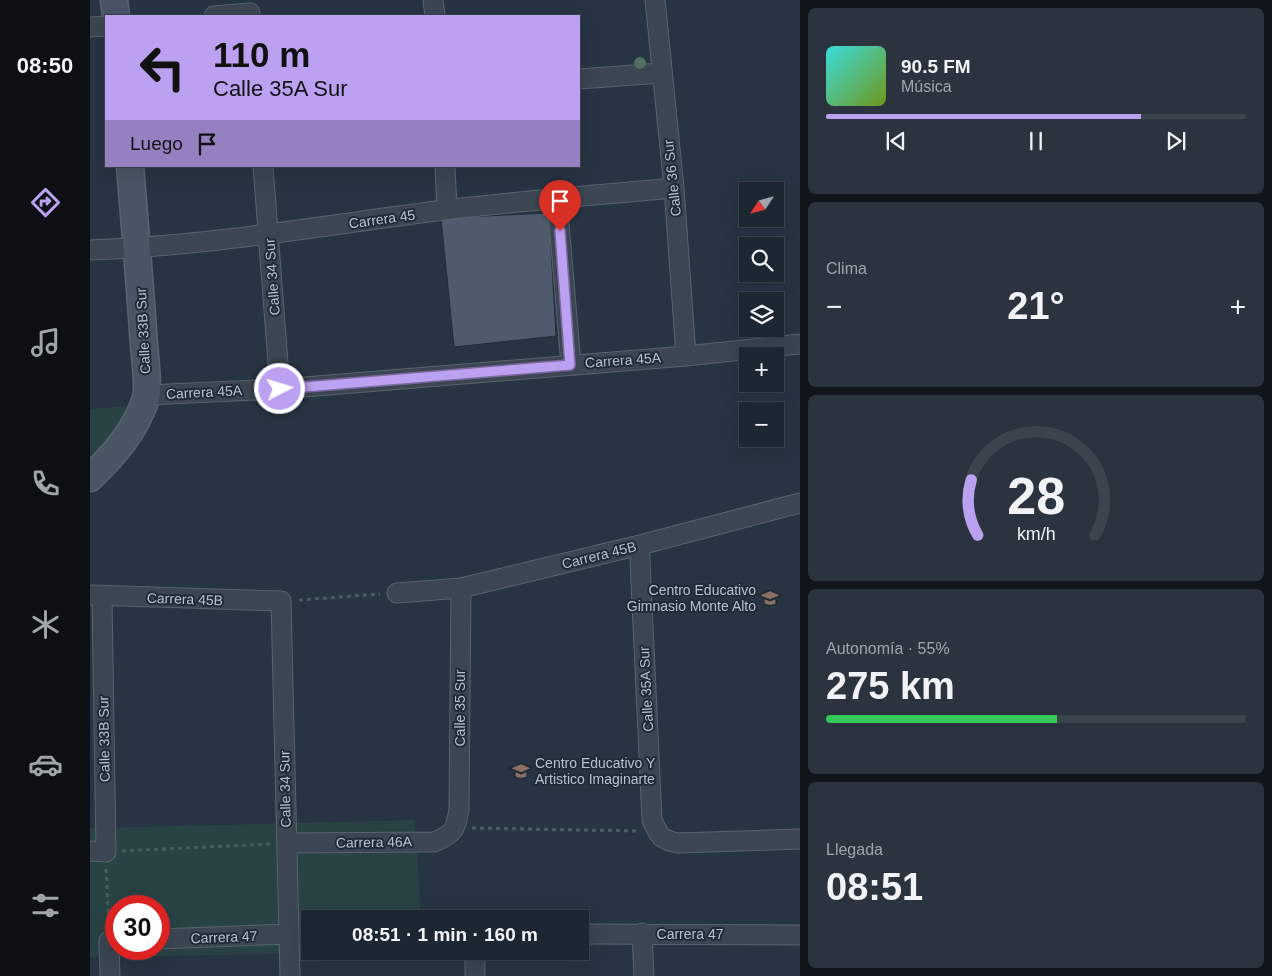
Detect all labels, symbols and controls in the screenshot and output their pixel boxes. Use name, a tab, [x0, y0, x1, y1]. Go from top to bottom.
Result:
icon: left	[130, 35, 195, 100]
text: 110 m	[213, 35, 310, 74]
text: 08:50	[17, 53, 73, 78]
text: 90.5 FM	[901, 56, 971, 77]
text: Calle 35A Sur	[213, 76, 348, 101]
text: Música	[901, 78, 952, 95]
icon: previous	[882, 127, 910, 155]
icon: pause	[1022, 127, 1050, 155]
icon: next	[1162, 127, 1190, 155]
icon: arrive	[193, 130, 221, 158]
text: Luego	[130, 133, 183, 154]
street label: Calle 36 Sur	[660, 139, 684, 217]
pin	[539, 180, 581, 231]
north arrow	[739, 182, 784, 228]
map controls	[739, 182, 784, 447]
icon: directions	[28, 185, 63, 220]
icon: arrive	[546, 187, 574, 215]
street label: Carrera 45	[348, 206, 416, 232]
button: search	[739, 237, 784, 282]
street label: Calle 34 Sur	[261, 238, 283, 316]
text: Clima	[826, 260, 867, 277]
text: 21°	[1007, 285, 1065, 327]
street label: Calle 33B Sur	[133, 287, 153, 375]
text: −	[826, 291, 842, 322]
text: +	[1230, 291, 1246, 322]
button: layers	[739, 292, 784, 337]
icon: music	[28, 325, 63, 360]
button: +	[739, 347, 784, 392]
street label: Carrera 45A	[584, 349, 662, 371]
position arrow	[253, 362, 305, 414]
street label: Carrera 45A	[166, 382, 243, 402]
button: −	[739, 402, 784, 447]
icon: phone	[28, 466, 63, 501]
text: 28	[1007, 467, 1065, 525]
text: km/h	[1017, 524, 1055, 544]
street label: Carrera 45B	[560, 538, 638, 572]
place label: Centro Educativo Gimnasio Monte Alto	[627, 582, 756, 614]
school or university icon: Centro Educativo Gimnasio Monte Alto	[760, 588, 780, 608]
street label: Carrera 45B	[147, 590, 223, 608]
icon: climate	[28, 607, 63, 642]
text: Autonomía · 55%	[826, 640, 950, 657]
street label: Calle 35A Sur	[636, 646, 656, 732]
text: 275 km	[826, 665, 955, 707]
street label: Calle 35 Sur	[452, 669, 468, 747]
street label: Calle 33B Sur	[95, 695, 113, 782]
icon: car	[28, 747, 63, 782]
street label: Calle 34 Sur	[276, 750, 294, 828]
place label: Centro Educativo Y Artistico Imaginarte	[535, 755, 656, 787]
school or university icon: Centro Educativo Y Artistico Imaginarte	[511, 761, 531, 781]
street label: Carrera 46A	[336, 833, 413, 851]
text: Llegada	[826, 841, 883, 858]
text: 08:51	[826, 866, 923, 908]
icon: filters	[28, 888, 63, 923]
speed limit sign: 30	[105, 895, 170, 960]
text: 08:51 · 1 min · 160 m	[352, 924, 538, 945]
street label: Carrera 47	[657, 926, 724, 942]
street label: Carrera 47	[190, 928, 258, 946]

